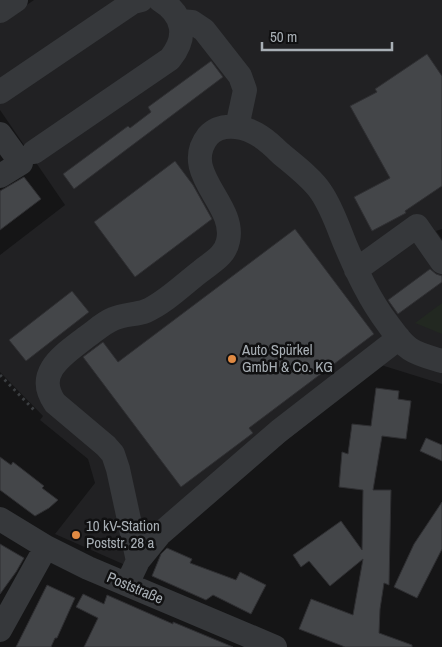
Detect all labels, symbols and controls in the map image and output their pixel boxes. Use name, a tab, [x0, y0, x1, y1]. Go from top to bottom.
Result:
scale bar	[262, 20, 392, 52]
text: 50 m	[270, 26, 297, 47]
place label: Auto Spürkel GmbH & Co. KG	[241, 339, 333, 377]
marker: Auto Spürkel GmbH & Co. KG	[226, 353, 238, 365]
place label: 10 kV-Station Poststr. 28 a	[86, 515, 160, 553]
marker: 10 kV-Station Poststr. 28 a	[70, 529, 82, 541]
street label: Poststraße	[104, 566, 167, 609]

